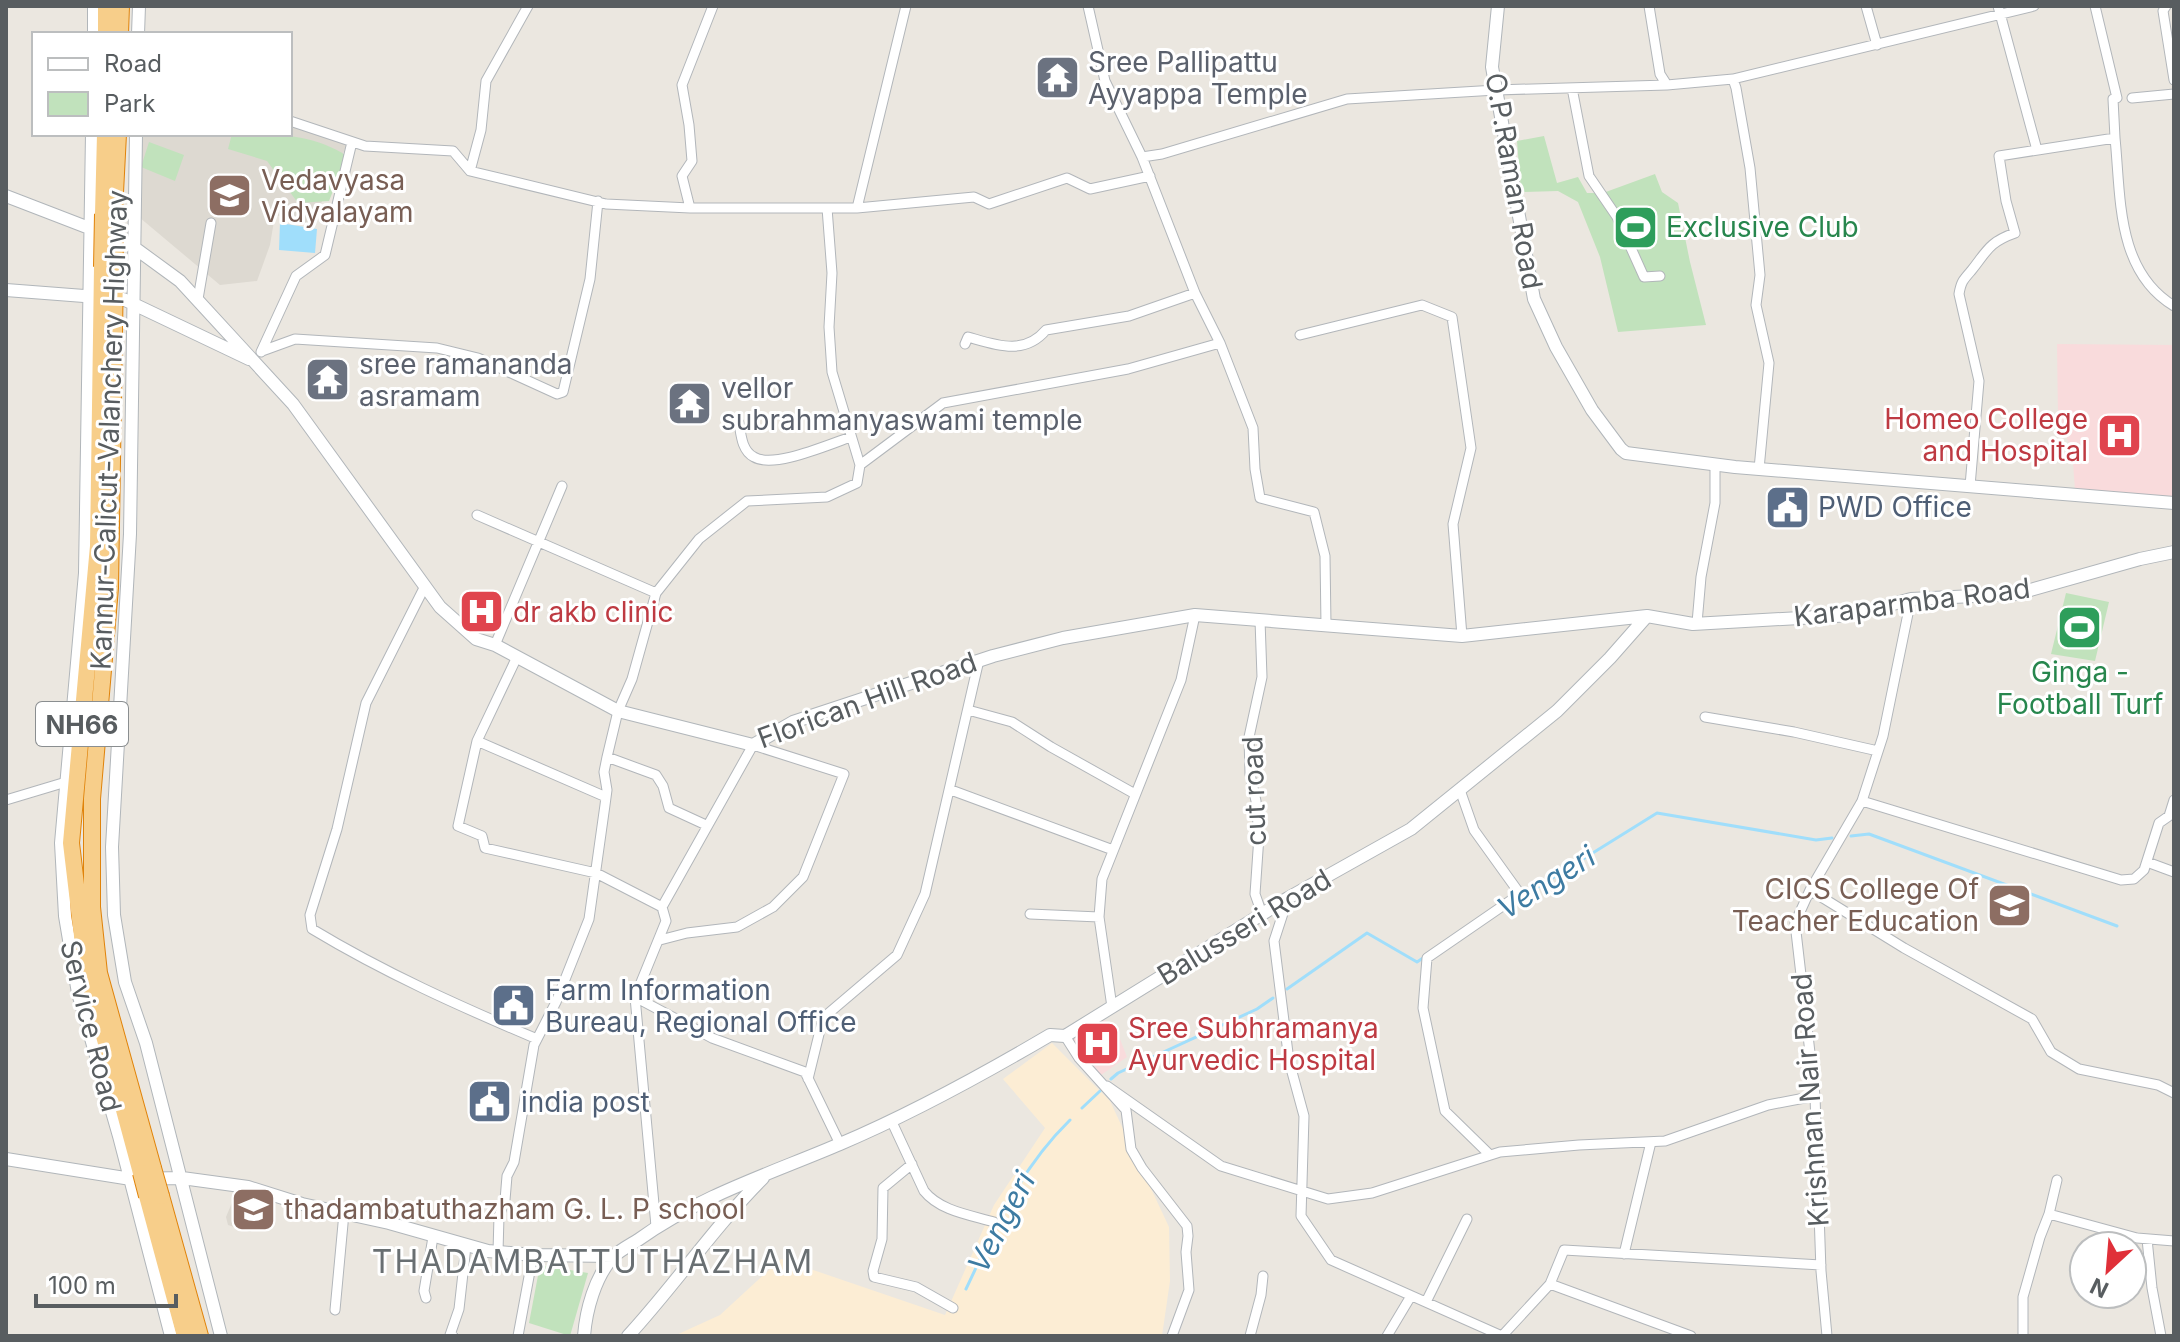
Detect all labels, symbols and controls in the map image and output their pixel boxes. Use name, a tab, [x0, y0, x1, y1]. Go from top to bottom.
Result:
legend	[32, 32, 292, 136]
place label: Sree Pallipattu Ayyappa Temple	[1088, 45, 1308, 111]
text: Road	[104, 49, 162, 78]
temple icon: Sree Pallipattu Ayyappa Temple	[1033, 54, 1081, 102]
street label: O.P.Raman Road	[1478, 70, 1550, 292]
text: Park	[104, 89, 155, 118]
place label: Vedavyasa Vidyalayam	[261, 163, 414, 229]
school or university icon: Vedavyasa Vidyalayam	[206, 172, 254, 220]
street label: Kannur-Calicut-Valanchery Highway	[84, 189, 134, 671]
sports icon: Exclusive Club	[1611, 203, 1659, 251]
place label: Exclusive Club	[1666, 210, 1859, 244]
place label: sree ramananda asramam	[359, 347, 573, 413]
temple icon: sree ramananda asramam	[304, 356, 352, 404]
place label: vellor subrahmanyaswami temple	[721, 371, 1083, 437]
temple icon: vellor subrahmanyaswami temple	[666, 380, 714, 428]
place label: Homeo College and Hospital	[1884, 402, 2088, 468]
hospital icon: Homeo College and Hospital	[2095, 411, 2143, 459]
public building icon: PWD Office	[1763, 483, 1811, 531]
place label: PWD Office	[1818, 490, 1972, 524]
street label: Karaparmba Road	[1792, 571, 2032, 633]
hospital icon: dr akb clinic	[458, 588, 506, 636]
place label: dr akb clinic	[513, 595, 674, 629]
sports icon: Ginga - Football Turf	[2056, 604, 2104, 652]
street label: Florican Hill Road	[753, 645, 981, 755]
place label: Ginga - Football Turf	[1997, 655, 2163, 721]
road number: NH66	[36, 702, 128, 746]
street label: cut road	[1235, 736, 1273, 846]
water label: Vengeri	[1490, 837, 1602, 926]
street label: Balusseri Road	[1151, 862, 1337, 992]
place label: CICS College Of Teacher Education	[1732, 872, 1979, 938]
school or university icon: CICS College Of Teacher Education	[1986, 881, 2034, 929]
street label: Service Road	[53, 937, 129, 1115]
street label: Krishnan Nair Road	[1784, 972, 1836, 1228]
place label: Farm Information Bureau, Regional Office	[545, 973, 857, 1039]
public building icon: Farm Information Bureau, Regional Office	[490, 982, 538, 1030]
place label: Sree Subhramanya Ayurvedic Hospital	[1128, 1011, 1379, 1077]
hospital icon: Sree Subhramanya Ayurvedic Hospital	[1073, 1020, 1121, 1068]
public building icon: india post	[466, 1078, 514, 1126]
place label: india post	[521, 1085, 650, 1119]
water label: Vengeri	[960, 1165, 1043, 1279]
school or university icon: thadambatuthazham G. L. P school	[229, 1185, 277, 1233]
place label: thadambatuthazham G. L. P school	[284, 1192, 745, 1226]
north arrow	[2068, 1230, 2148, 1310]
district label: THADAMBATTUTHAZHAM	[372, 1242, 814, 1281]
scale bar	[36, 1258, 176, 1308]
text: 100 m	[48, 1271, 116, 1300]
text: N	[2086, 1273, 2112, 1303]

